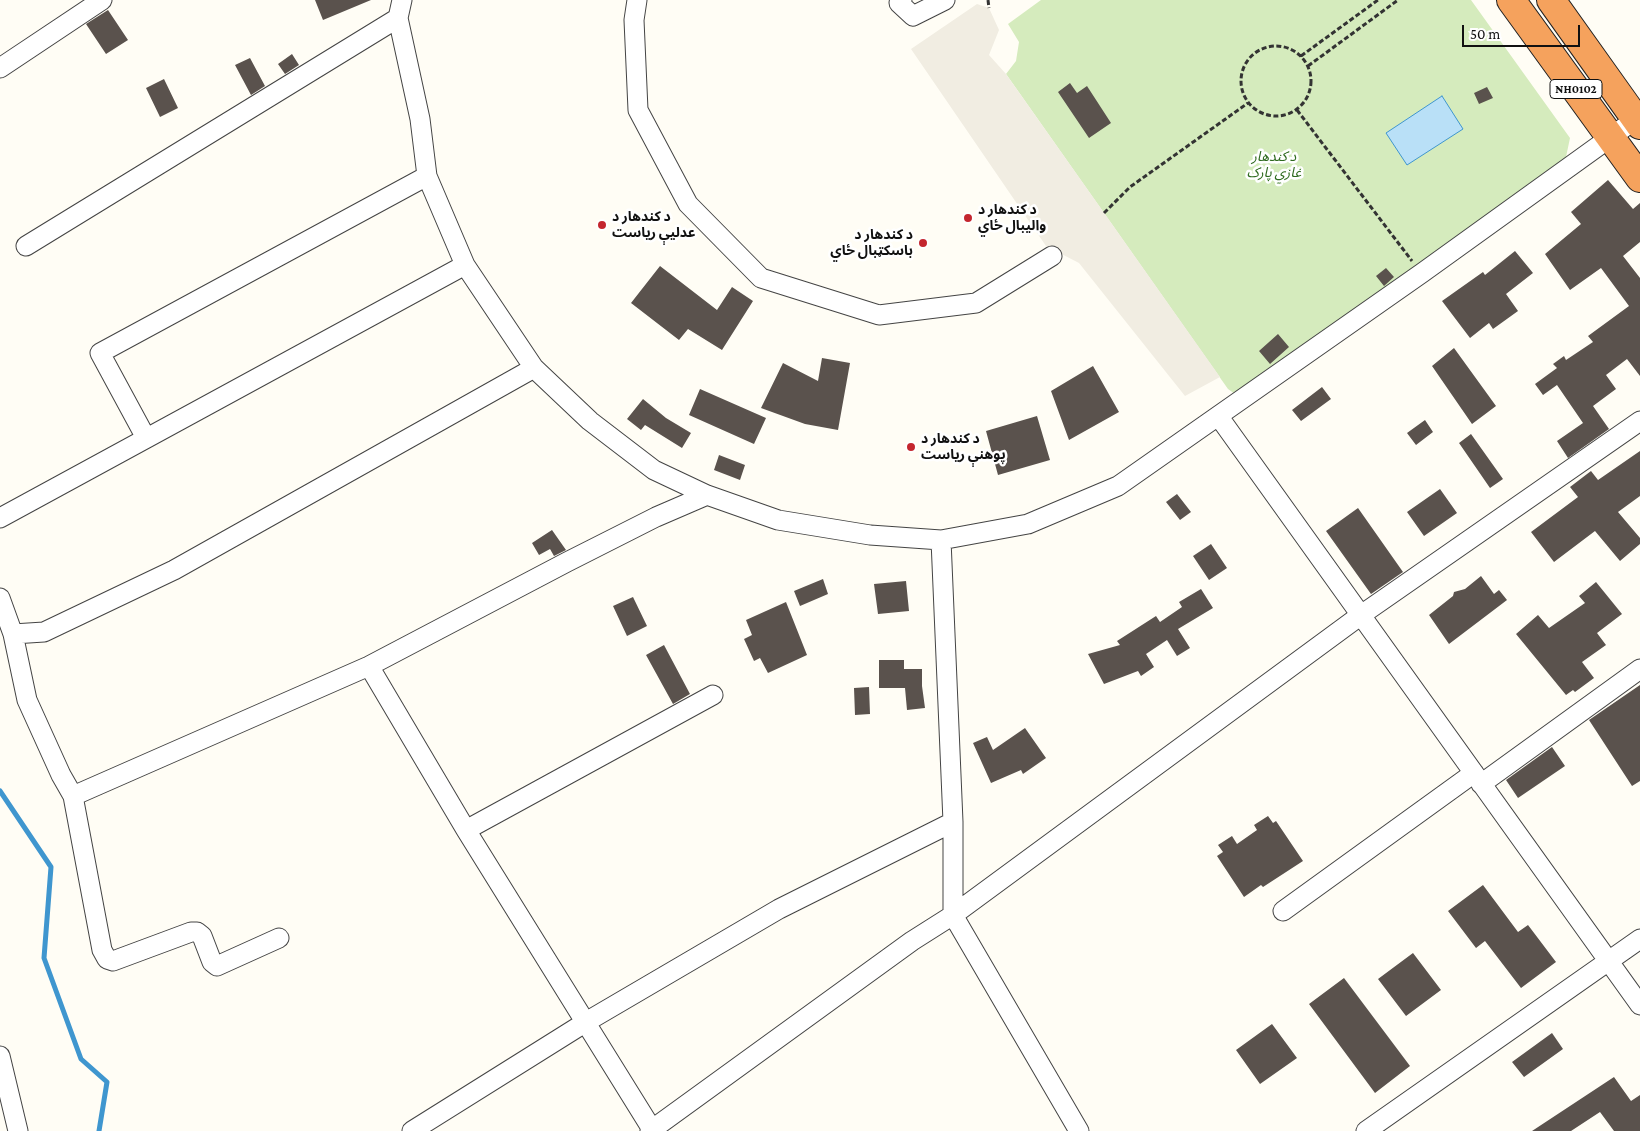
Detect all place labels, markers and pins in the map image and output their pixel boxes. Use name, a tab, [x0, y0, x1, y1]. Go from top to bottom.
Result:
place label: د کندهار د واليبال ځاي	[978, 202, 1046, 234]
place label: د کندهار د عدلیې رياست	[612, 209, 696, 242]
marker: د کندهار د واليبال ځاي	[962, 212, 974, 224]
marker: د کندهار د عدلیې رياست	[596, 219, 608, 231]
place label: د کندهار د باسکټبال ځاي	[830, 227, 913, 260]
marker: د کندهار د باسکټبال ځاي	[917, 237, 929, 249]
place label: د کندهار د پوهنې رياست	[921, 431, 1006, 464]
marker: د کندهار د پوهنې رياست	[905, 441, 917, 453]

